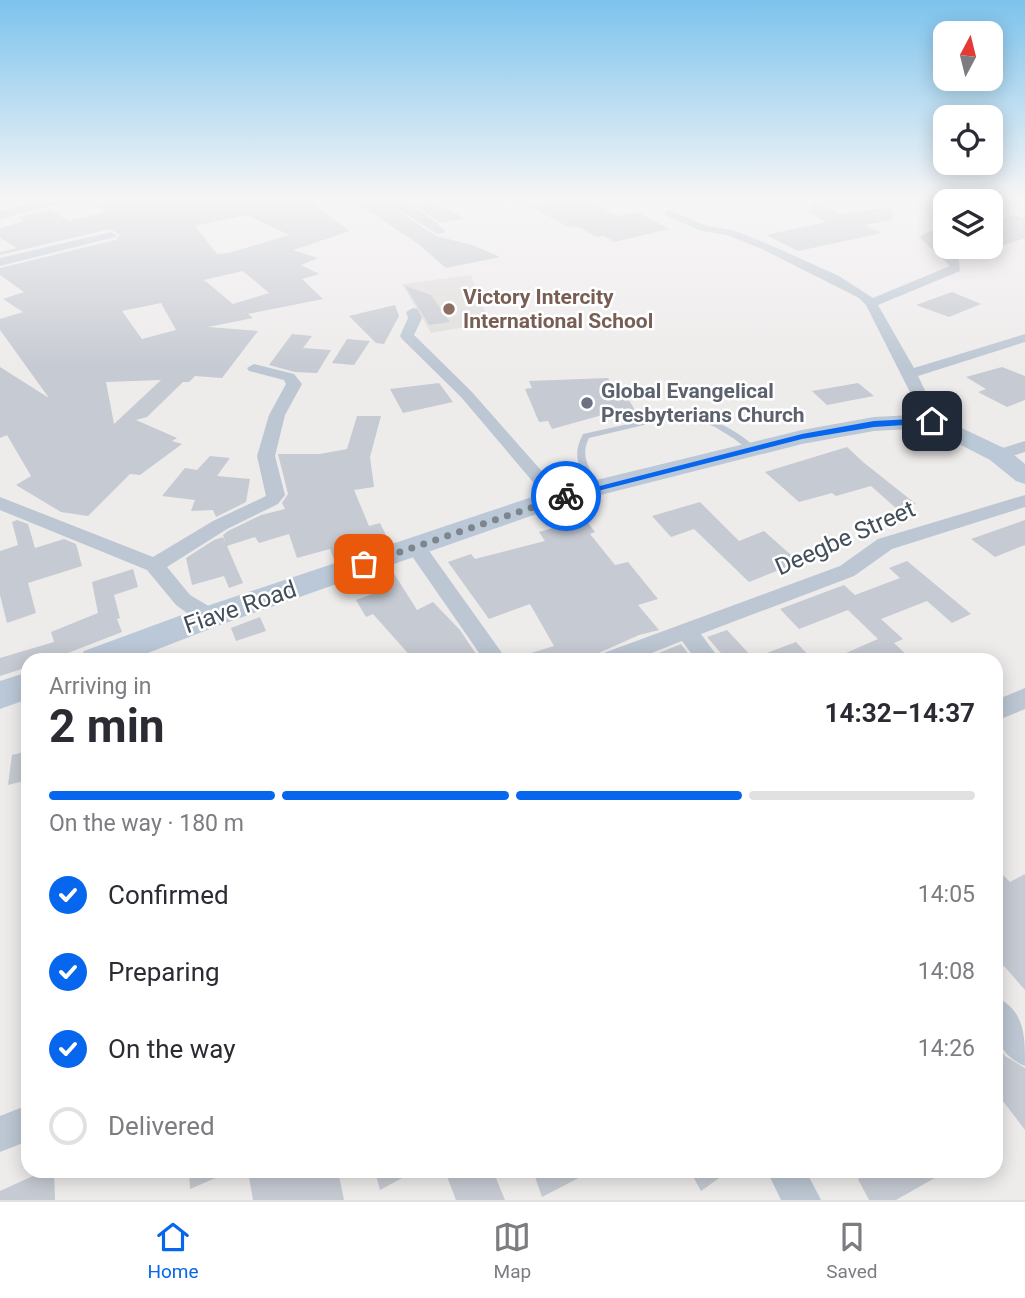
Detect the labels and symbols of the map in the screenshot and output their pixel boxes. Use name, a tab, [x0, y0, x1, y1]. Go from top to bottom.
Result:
north arrow	[933, 21, 1003, 91]
place label: Victory Intercity International School	[463, 285, 653, 333]
marker: Victory Intercity International School	[441, 301, 457, 317]
place label: Global Evangelical Presbyterians Church	[601, 379, 805, 427]
pin	[902, 391, 962, 451]
marker: Global Evangelical Presbyterians Church	[579, 395, 595, 411]
courier	[531, 461, 601, 531]
street label: Deegbe Street	[771, 495, 919, 581]
pin	[334, 534, 394, 594]
street label: Fiave Road	[180, 575, 300, 639]

